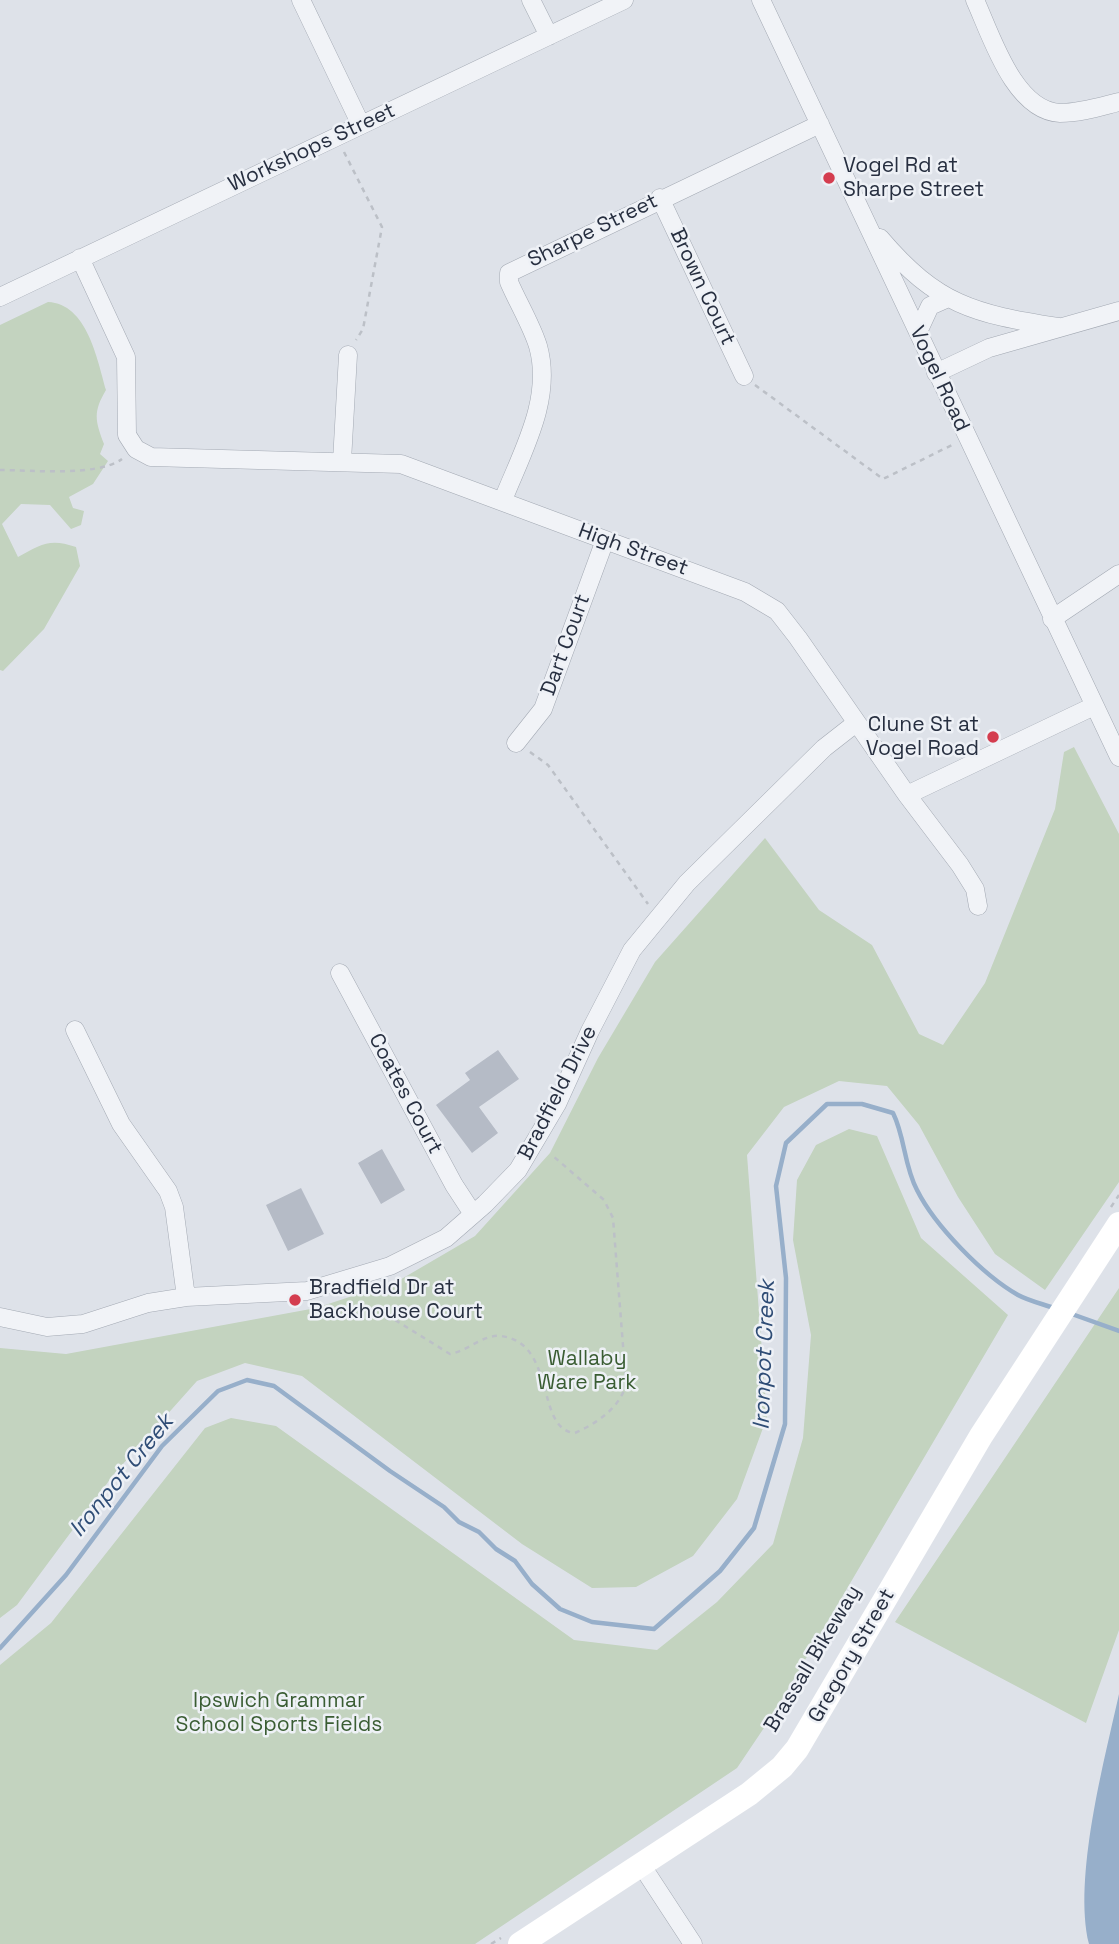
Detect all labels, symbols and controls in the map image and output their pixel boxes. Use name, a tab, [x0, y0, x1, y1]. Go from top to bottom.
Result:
street label: Workshops Street	[225, 98, 399, 198]
place label: Vogel Rd at Sharpe Street	[843, 153, 984, 203]
marker: Vogel Rd at Sharpe Street	[821, 170, 837, 186]
street label: Sharpe Street	[524, 189, 662, 273]
street label: Brown Court	[664, 224, 740, 350]
street label: Vogel Road	[904, 322, 974, 436]
street label: High Street	[575, 519, 691, 581]
street label: Dart Court	[536, 591, 596, 699]
place label: Clune St at Vogel Road	[866, 712, 979, 762]
marker: Clune St at Vogel Road	[985, 729, 1001, 745]
street label: Bradfield Drive	[513, 1022, 603, 1164]
street label: Coates Court	[363, 1029, 447, 1159]
place label: Bradfield Dr at Backhouse Court	[309, 1275, 483, 1325]
water label: Ironpot Creek	[749, 1280, 781, 1430]
marker: Bradfield Dr at Backhouse Court	[287, 1292, 303, 1308]
park label: Wallaby Ware Park	[537, 1346, 637, 1396]
water label: Ironpot Creek	[64, 1409, 180, 1543]
street label: Brassall Bikeway	[759, 1581, 867, 1737]
street label: Gregory Street	[803, 1584, 901, 1728]
park label: Ipswich Grammar School Sports Fields	[176, 1688, 382, 1738]

